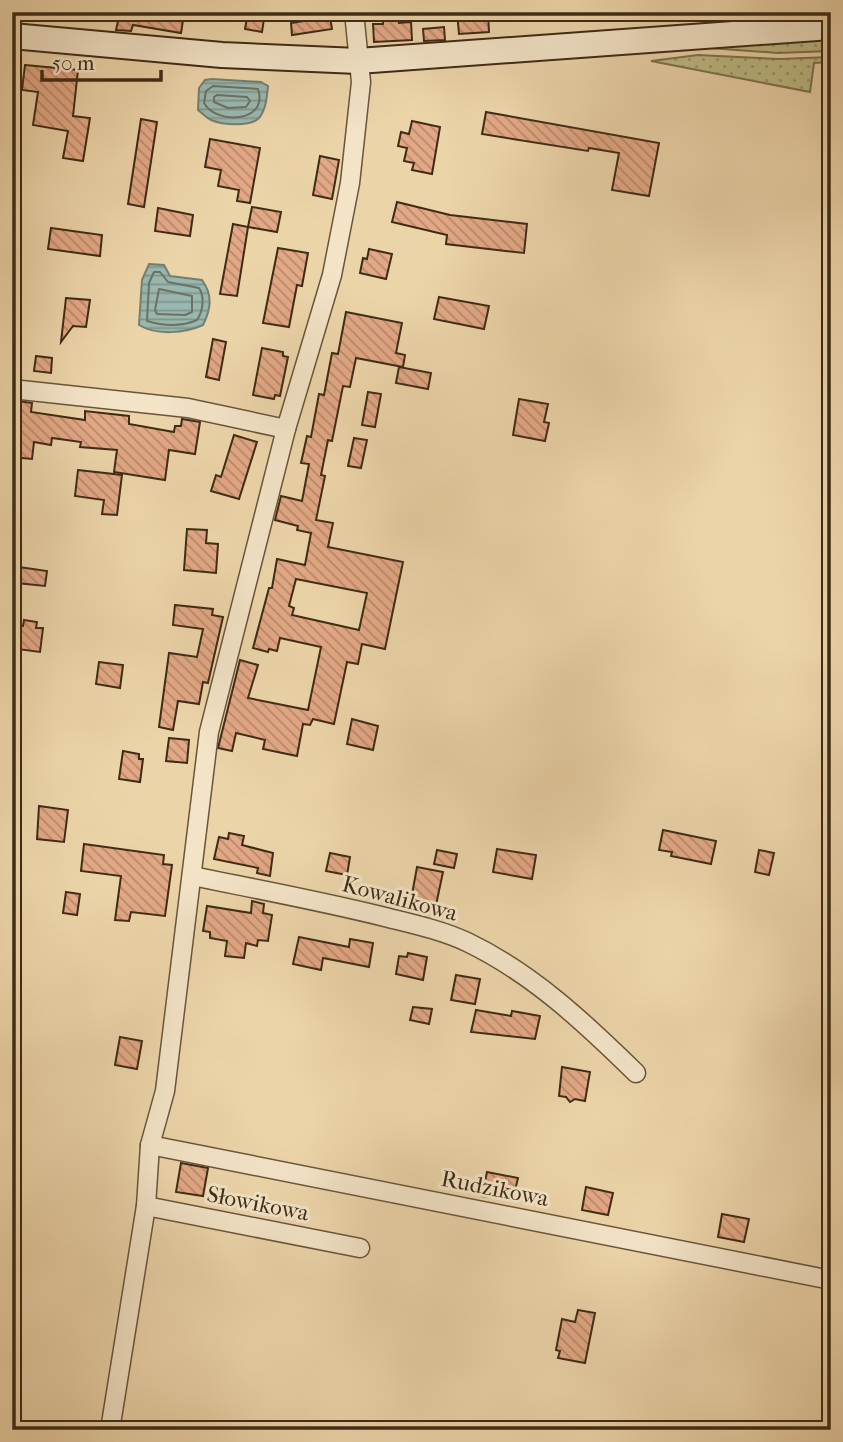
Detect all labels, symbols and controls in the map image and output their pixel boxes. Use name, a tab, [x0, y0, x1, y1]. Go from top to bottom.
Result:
scale bar	[42, 38, 161, 82]
text: 50 m	[52, 51, 95, 75]
street label: Kowalikowa	[339, 870, 461, 927]
street label: Rudzikowa	[439, 1165, 551, 1212]
street label: Słowikowa	[205, 1180, 312, 1227]

